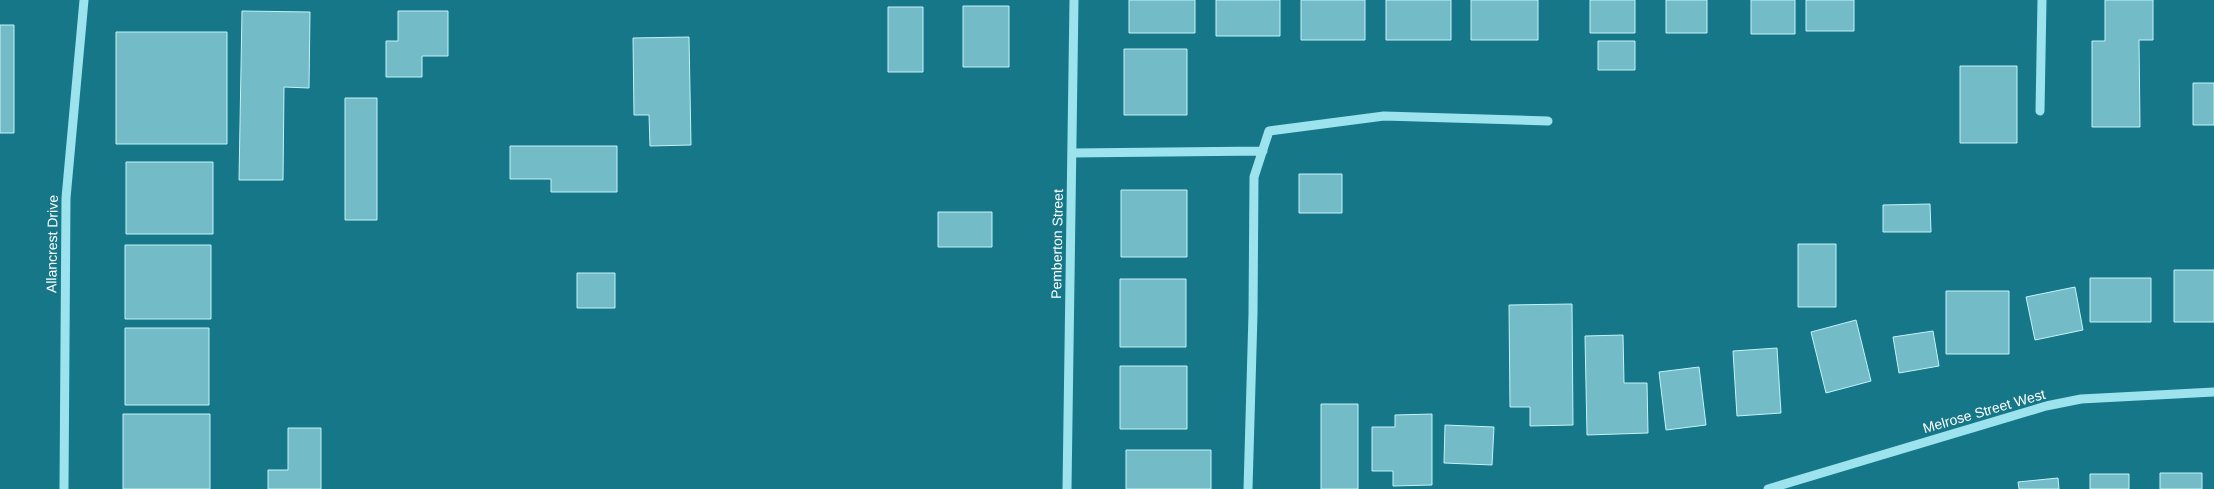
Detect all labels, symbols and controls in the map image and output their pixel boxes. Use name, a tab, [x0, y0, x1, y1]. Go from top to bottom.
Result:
street label: Pemberton Street	[1048, 189, 1066, 299]
street label: Allancrest Drive	[43, 195, 61, 293]
street label: Melrose Street West	[1921, 386, 2047, 436]

